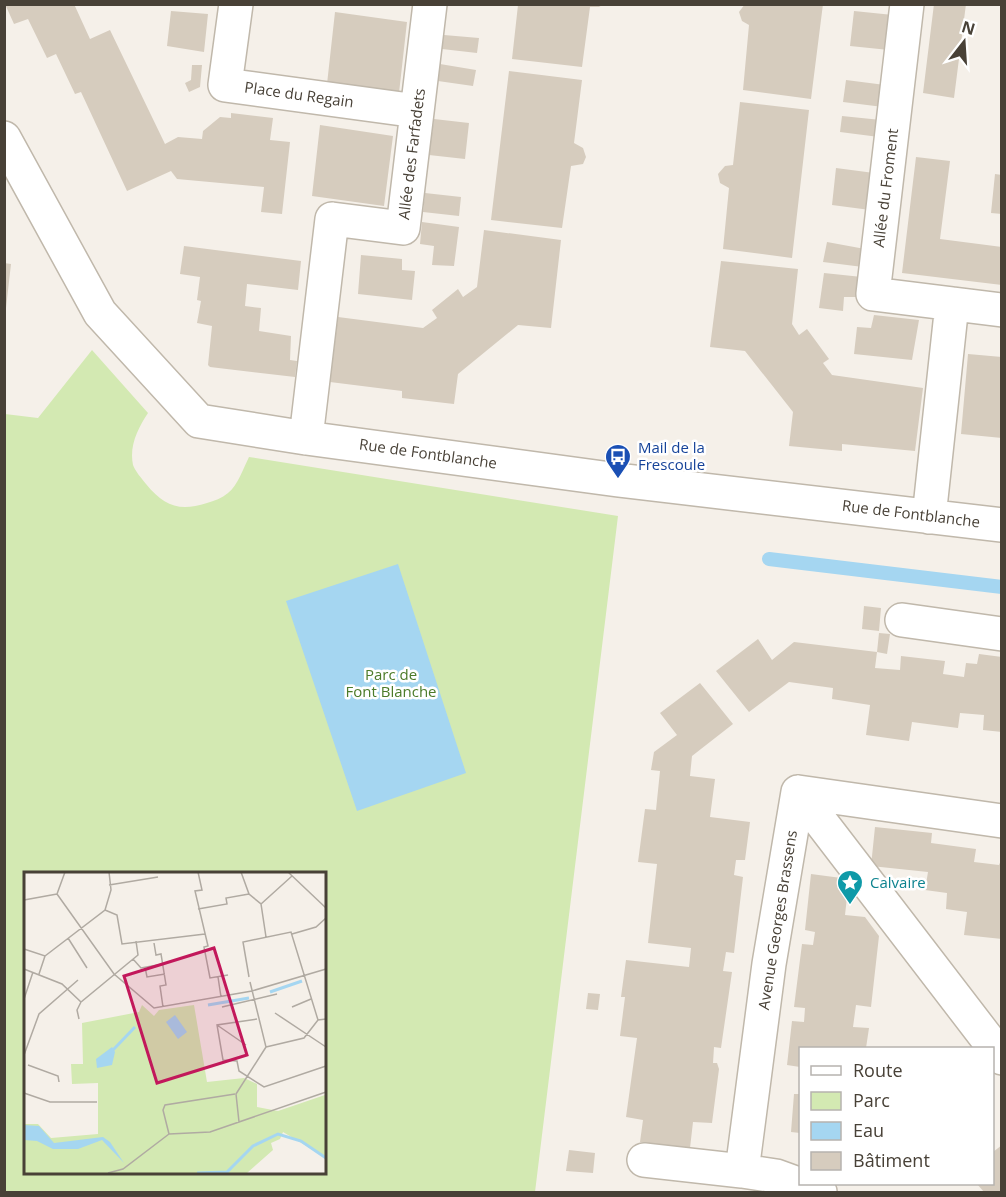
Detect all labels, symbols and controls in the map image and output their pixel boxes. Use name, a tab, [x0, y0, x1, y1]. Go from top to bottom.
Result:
north arrow	[934, 12, 994, 72]
text: N	[959, 15, 978, 40]
street label: Place du Regain	[243, 76, 355, 112]
street label: Allée des Farfadets	[393, 87, 429, 221]
street label: Allée du Froment	[868, 127, 902, 249]
street label: Rue de Fontblanche	[358, 433, 498, 473]
place label: Mail de la Frescoule	[638, 437, 705, 474]
bus stop icon: Mail de la Frescoule	[603, 442, 633, 480]
street label: Rue de Fontblanche	[841, 495, 981, 531]
park label: Parc de Font Blanche	[345, 664, 437, 701]
street label: Avenue Georges Brassens	[753, 829, 801, 1011]
place icon: Calvaire	[835, 868, 865, 906]
inset map	[24, 872, 326, 1173]
place label: Calvaire	[870, 872, 926, 892]
legend	[799, 1047, 994, 1185]
text: Route	[853, 1058, 903, 1082]
text: Parc	[853, 1088, 890, 1112]
text: Eau	[853, 1118, 884, 1142]
text: Bâtiment	[853, 1148, 930, 1172]

